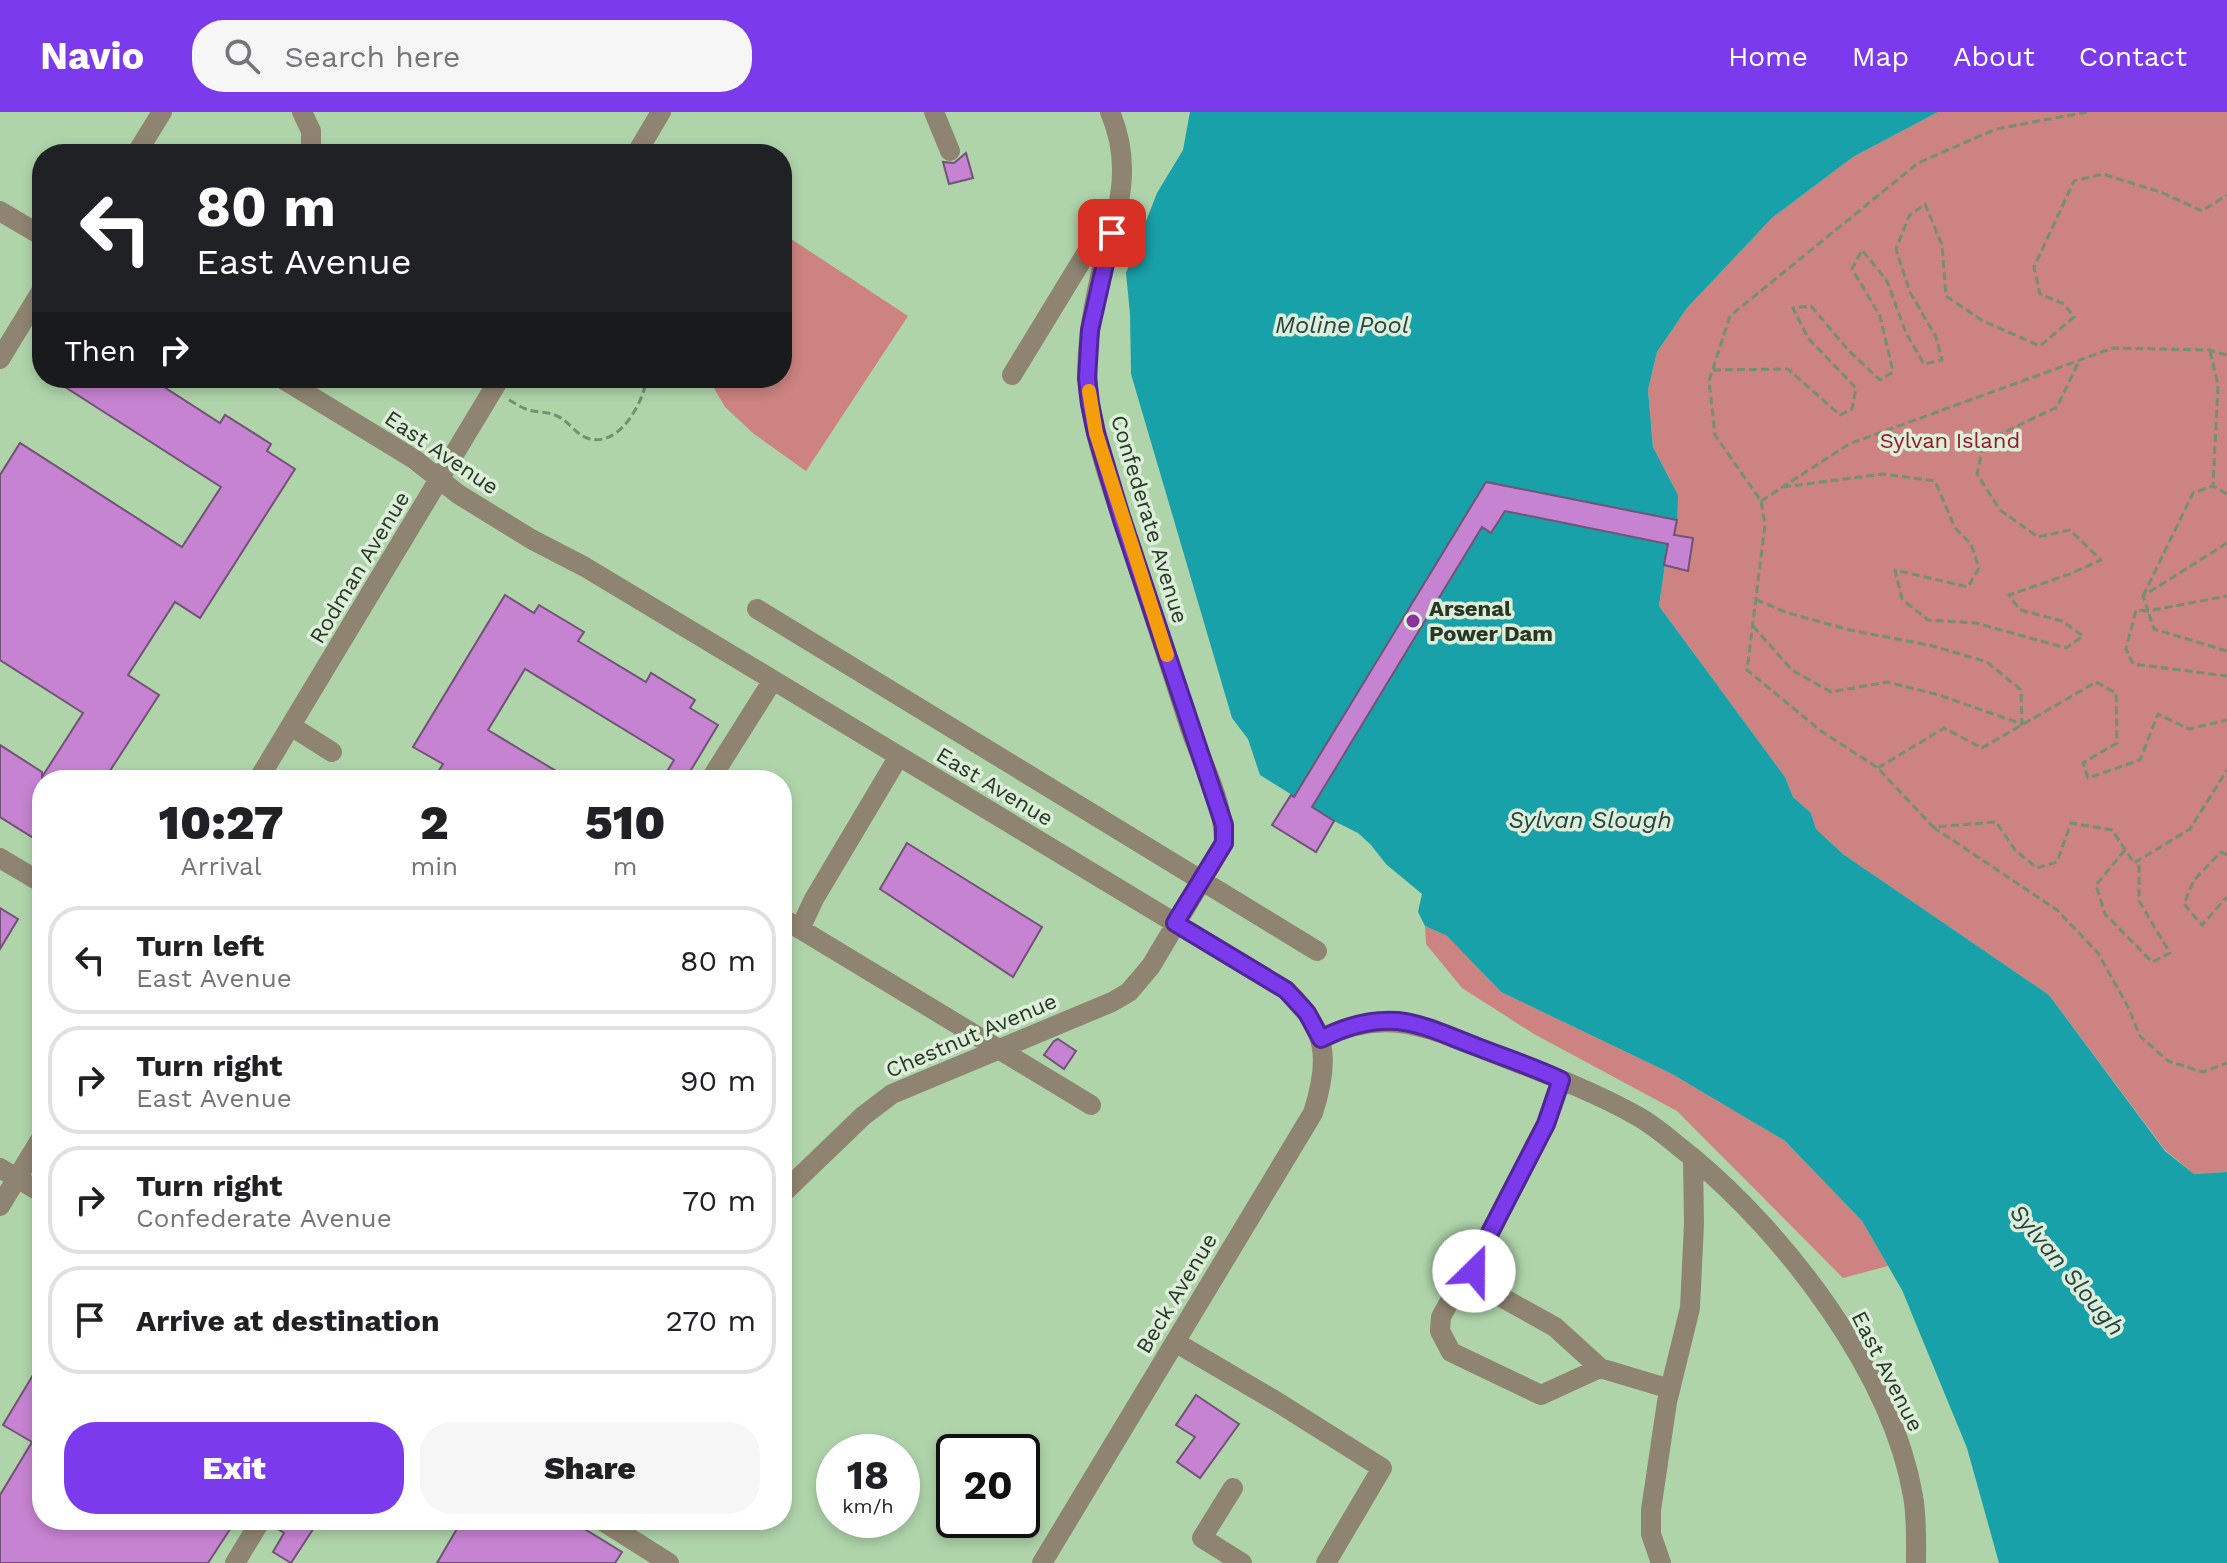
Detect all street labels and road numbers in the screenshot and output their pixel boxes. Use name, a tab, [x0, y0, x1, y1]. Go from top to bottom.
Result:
street label: East Avenue	[380, 405, 503, 500]
street label: Confederate Avenue	[1106, 412, 1193, 626]
street label: Rodman Avenue	[304, 487, 415, 648]
street label: East Avenue	[932, 742, 1058, 831]
street label: Chestnut Avenue	[882, 988, 1060, 1083]
street label: Beck Avenue	[1131, 1229, 1222, 1358]
street label: East Avenue	[1847, 1307, 1929, 1436]

